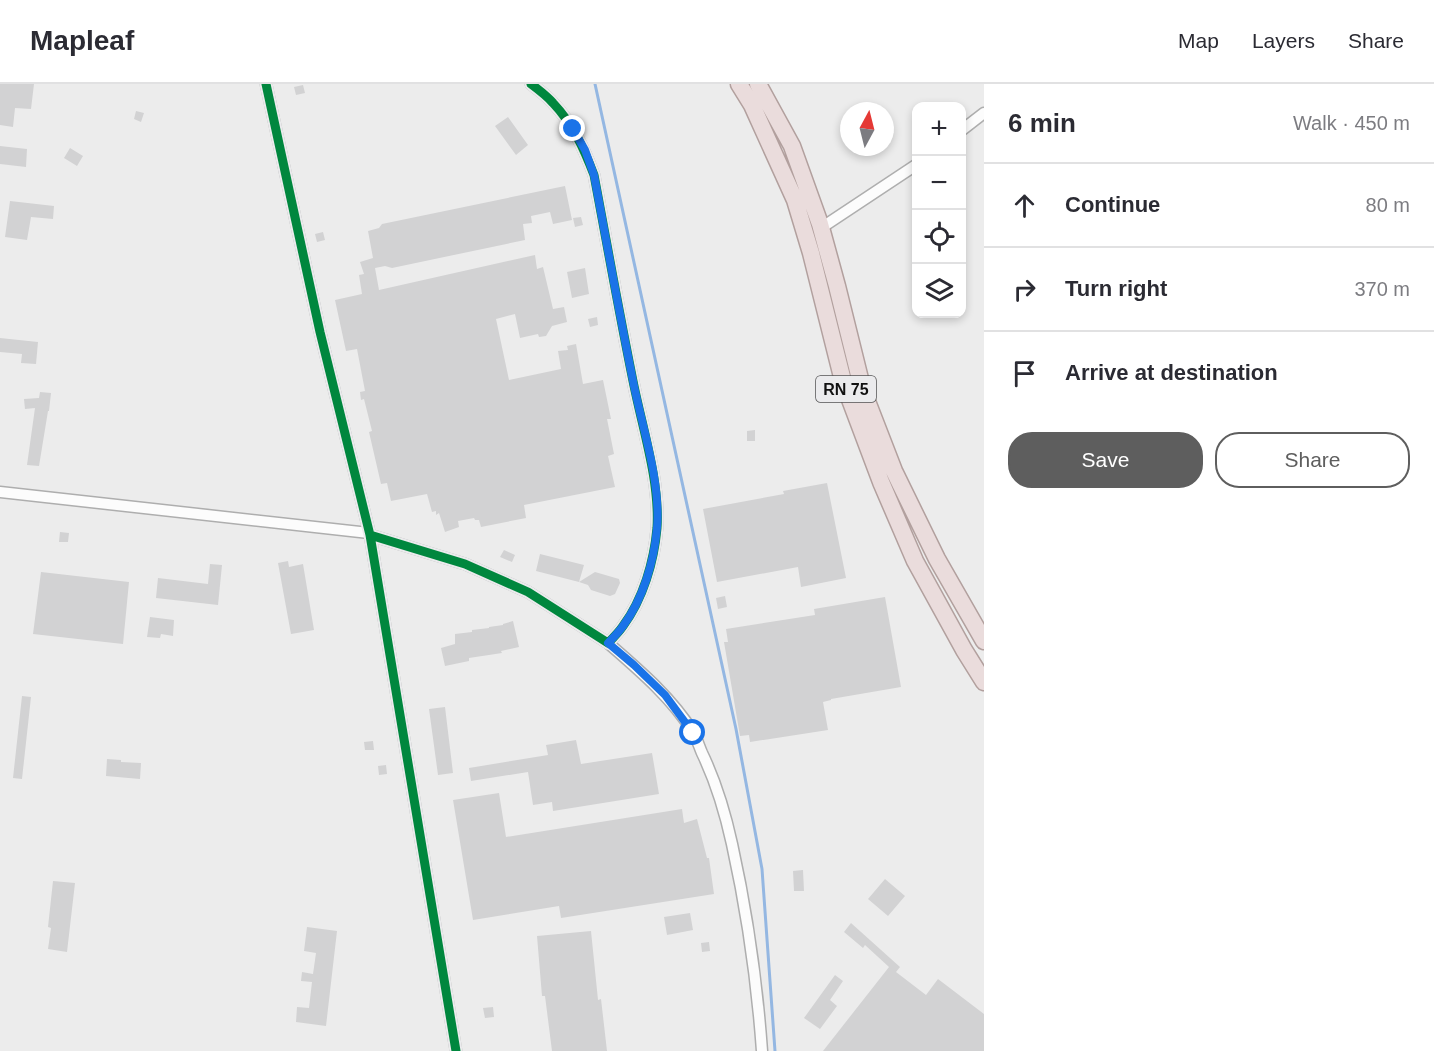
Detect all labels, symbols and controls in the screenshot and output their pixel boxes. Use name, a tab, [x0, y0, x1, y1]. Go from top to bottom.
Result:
text: Mapleaf	[30, 25, 134, 56]
text: Map	[1178, 29, 1219, 52]
text: Layers	[1252, 29, 1315, 52]
text: Share	[1348, 29, 1404, 52]
north arrow	[840, 102, 894, 156]
map controls	[912, 102, 966, 318]
button: +	[912, 102, 966, 156]
text: 6 min	[1008, 108, 1076, 138]
text: Walk · 450 m	[1293, 112, 1410, 134]
route end	[559, 115, 585, 141]
button: −	[912, 156, 966, 210]
icon: ahead	[1008, 189, 1041, 222]
text: Continue	[1065, 192, 1160, 217]
text: 80 m	[1366, 194, 1410, 216]
button: locate	[912, 210, 966, 264]
button: layers	[912, 264, 966, 318]
icon: right	[1008, 273, 1041, 306]
text: Turn right	[1065, 276, 1167, 301]
text: 370 m	[1354, 278, 1410, 300]
icon: arrive	[1008, 357, 1041, 390]
text: Arrive at destination	[1065, 360, 1278, 385]
road number: RN 75	[816, 376, 876, 402]
button: Save	[1008, 432, 1203, 488]
button: Share	[1215, 432, 1410, 488]
route start	[679, 719, 705, 745]

